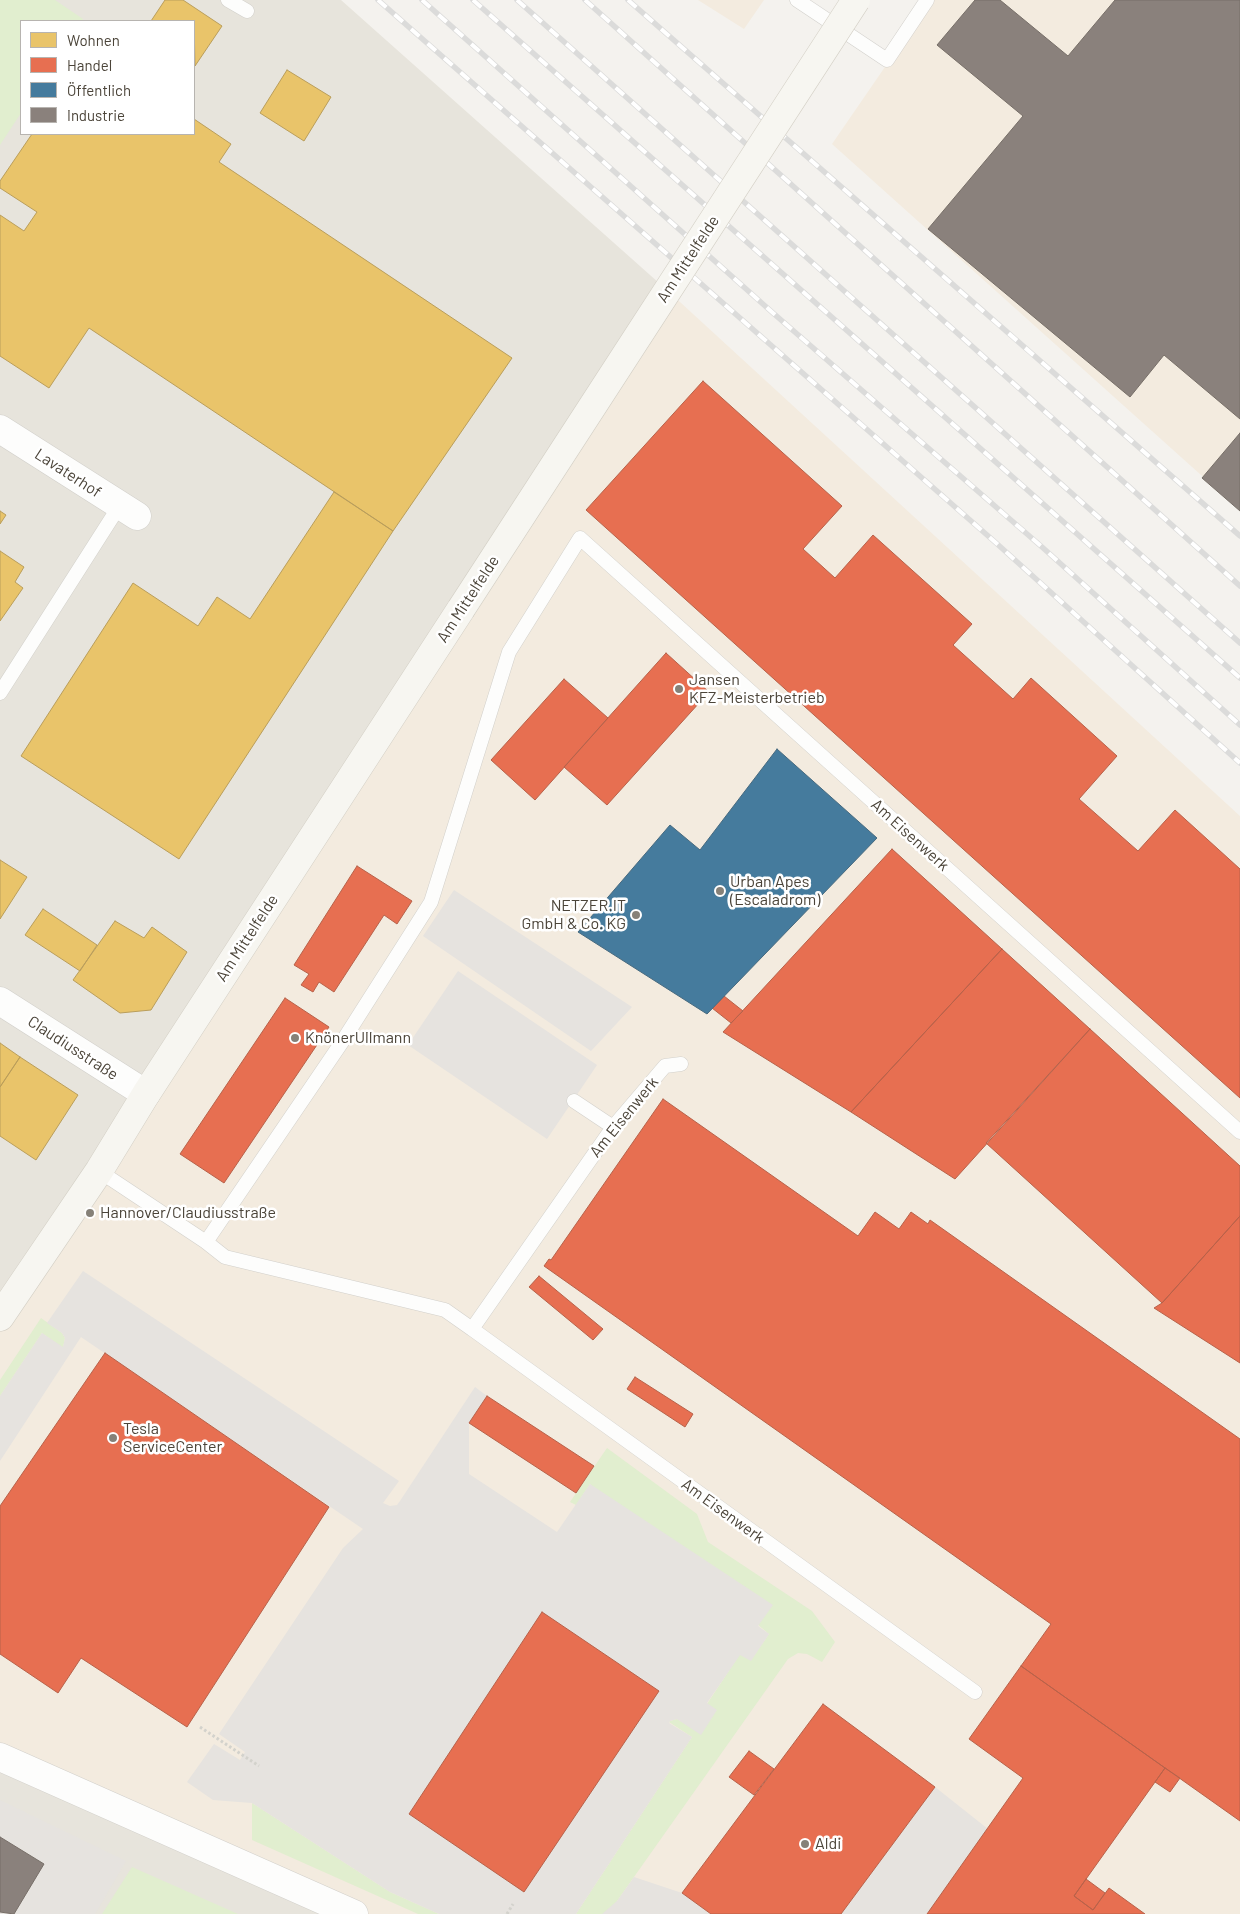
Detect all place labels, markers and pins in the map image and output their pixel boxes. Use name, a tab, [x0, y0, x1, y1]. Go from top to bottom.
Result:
place label: Jansen KFZ-Meisterbetrieb	[689, 670, 825, 708]
marker: Jansen KFZ-Meisterbetrieb	[673, 683, 685, 695]
place label: Urban Apes (Escaladrom)	[730, 872, 821, 910]
marker: Urban Apes (Escaladrom)	[714, 885, 726, 897]
place label: NETZER.IT GmbH & Co. KG	[522, 896, 626, 934]
marker: NETZER.IT GmbH & Co. KG	[630, 909, 642, 921]
place label: KnönerUllmann	[305, 1028, 411, 1048]
marker: KnönerUllmann	[289, 1032, 301, 1044]
place label: Hannover/Claudiusstraße	[100, 1203, 276, 1223]
marker: Hannover/Claudiusstraße	[84, 1207, 96, 1219]
place label: Tesla ServiceCenter	[123, 1419, 222, 1457]
marker: Tesla ServiceCenter	[107, 1432, 119, 1444]
place label: Aldi	[815, 1834, 841, 1854]
marker: Aldi	[799, 1838, 811, 1850]

